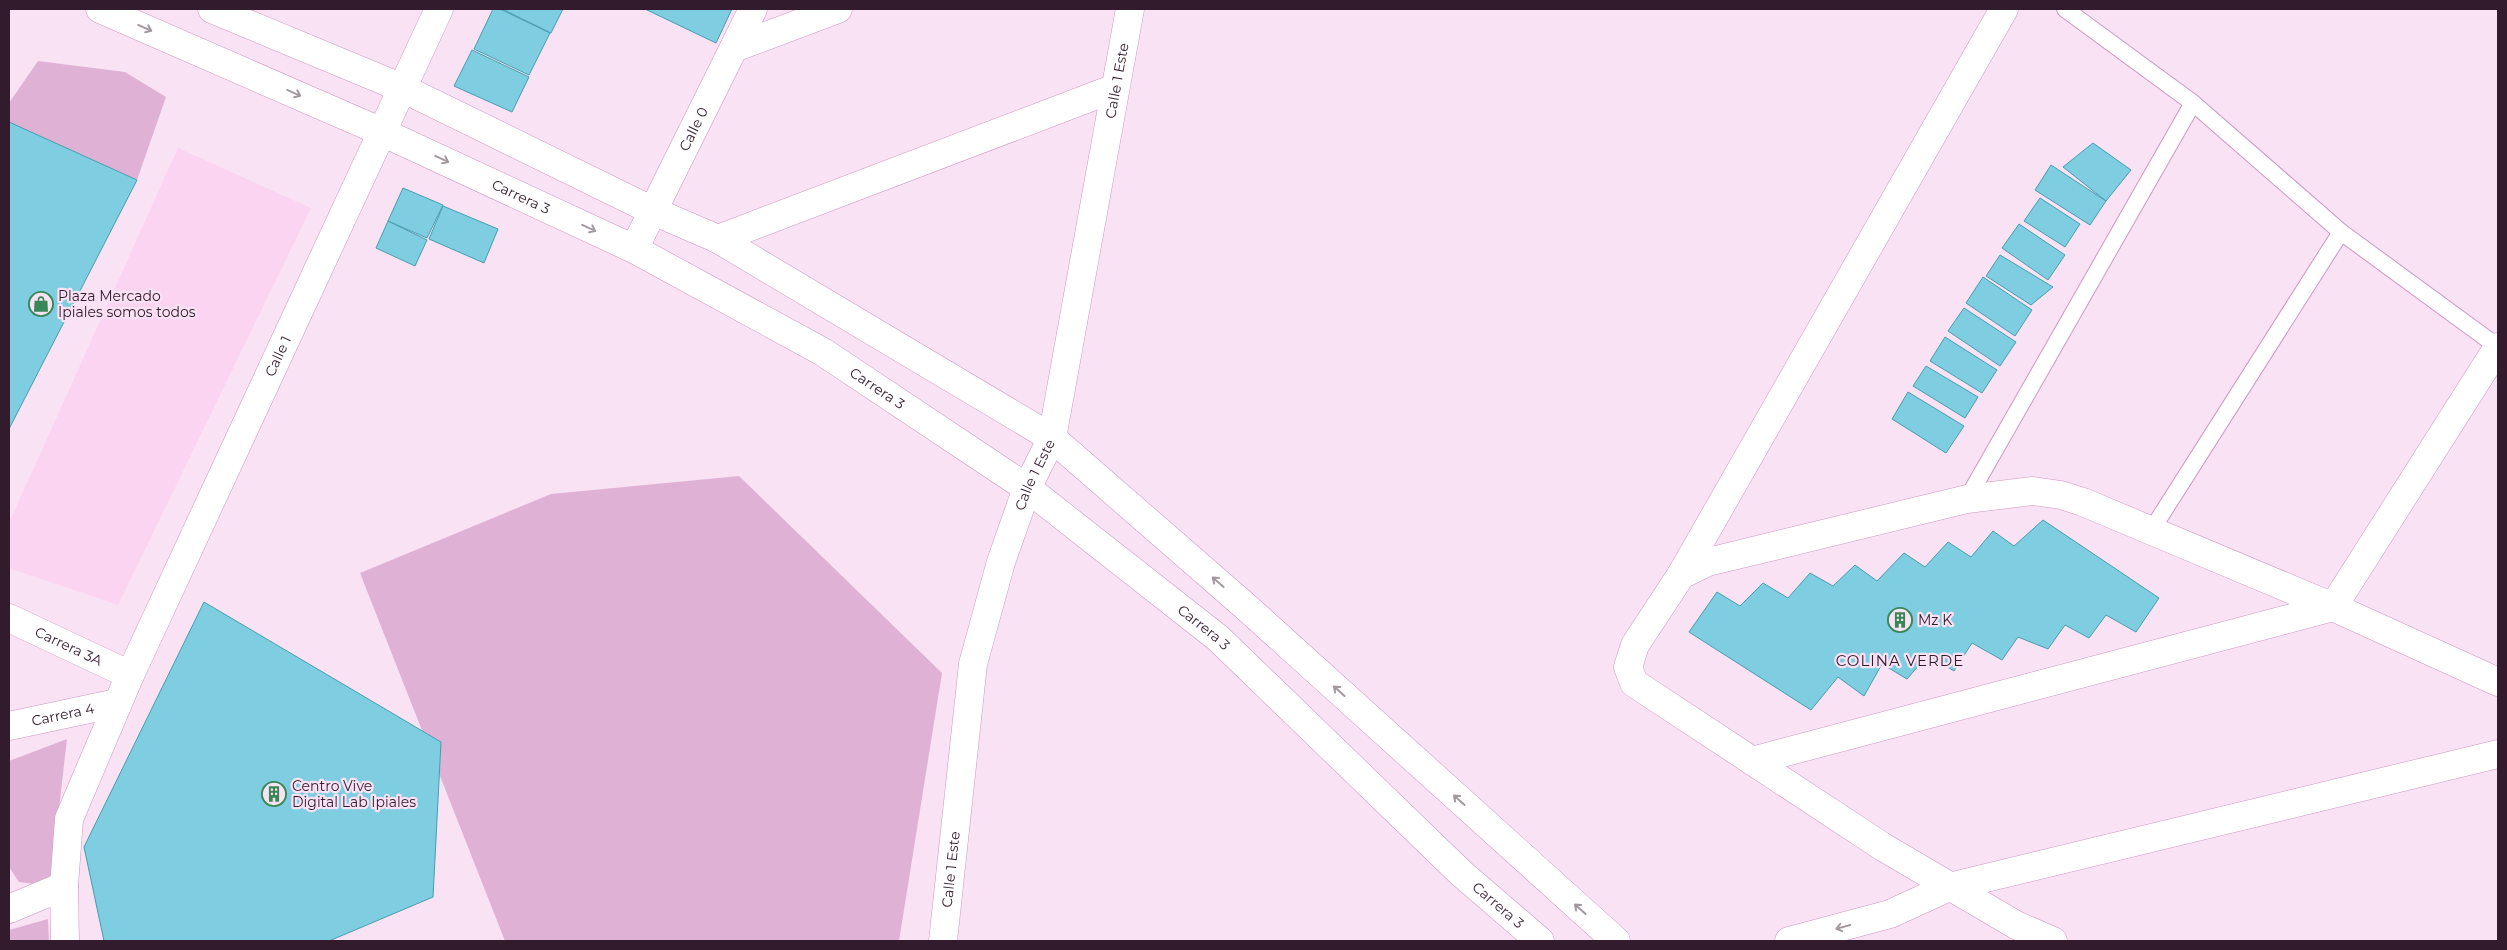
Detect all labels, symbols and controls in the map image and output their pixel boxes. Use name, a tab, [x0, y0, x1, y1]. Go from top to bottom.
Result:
one-way arrow	[137, 24, 152, 34]
street label: Calle 1 Este	[1101, 41, 1133, 120]
one-way arrow	[286, 89, 301, 99]
street label: Calle 0	[675, 104, 712, 154]
one-way arrow	[434, 155, 449, 165]
street label: Carrera 3	[489, 175, 553, 218]
one-way arrow	[581, 224, 596, 234]
place label: Plaza Mercado Ipiales somos todos	[58, 287, 196, 321]
shop icon: Plaza Mercado Ipiales somos todos	[28, 291, 54, 317]
street label: Calle 1	[261, 333, 295, 379]
street label: Carrera 3	[846, 363, 908, 413]
street label: Calle 1 Este	[1011, 436, 1059, 513]
one-way arrow	[1211, 577, 1224, 588]
street label: Carrera 3	[1174, 601, 1234, 654]
building icon: Mz K	[1887, 607, 1913, 633]
place label: Mz K	[1918, 611, 1952, 629]
street label: Carrera 3A	[32, 623, 106, 670]
district label: COLINA VERDE	[1836, 651, 1964, 670]
one-way arrow	[1332, 685, 1345, 697]
street label: Carrera 4	[30, 699, 97, 730]
place label: Centro Vive Digital Lab Ipiales	[292, 777, 416, 811]
building icon: Centro Vive Digital Lab Ipiales	[261, 781, 287, 807]
one-way arrow	[1452, 795, 1465, 806]
street label: Calle 1 Este	[938, 830, 964, 908]
street label: Carrera 3	[1469, 878, 1528, 932]
one-way arrow	[1573, 903, 1586, 915]
one-way arrow	[1836, 922, 1852, 932]

